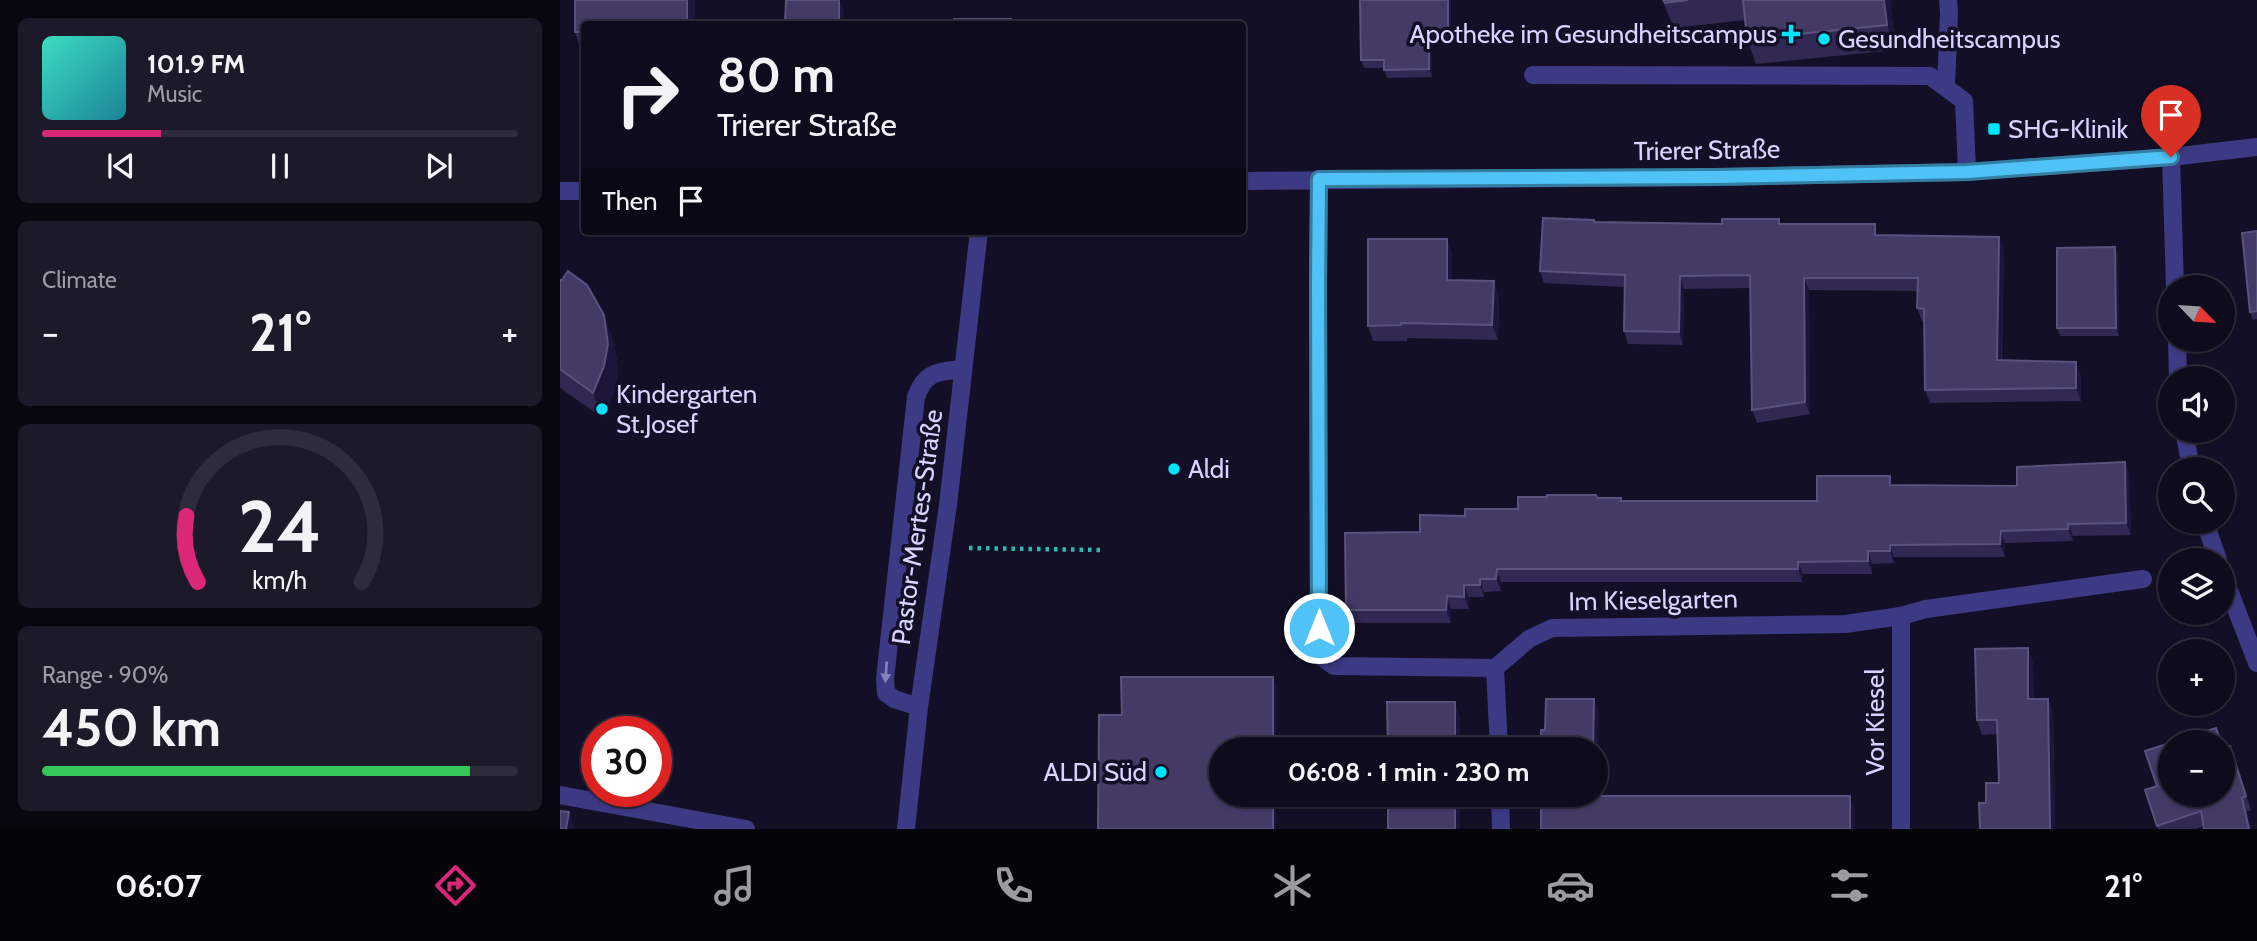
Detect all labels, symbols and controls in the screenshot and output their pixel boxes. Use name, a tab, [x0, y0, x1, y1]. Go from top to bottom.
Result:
place label: Apotheke im Gesundheitscampus	[1409, 18, 1777, 50]
place label: Gesundheitscampus	[1838, 23, 2061, 55]
marker: Apotheke im Gesundheitscampus	[1783, 26, 1799, 42]
marker: Gesundheitscampus	[1816, 31, 1832, 47]
text: 80 m	[717, 45, 835, 104]
text: 101.9 FM	[147, 48, 245, 80]
icon: right	[602, 49, 693, 140]
text: Music	[147, 80, 202, 108]
pin	[2141, 85, 2201, 157]
icon: arrive	[2152, 96, 2190, 134]
text: Trierer Straße	[717, 105, 897, 144]
place label: SHG-Klinik	[2008, 113, 2128, 145]
marker: SHG-Klinik	[1986, 121, 2002, 137]
street label: Trierer Straße	[1634, 133, 1780, 167]
icon: previous	[102, 147, 140, 185]
icon: pause	[261, 147, 299, 185]
icon: next	[420, 147, 458, 185]
icon: arrive	[672, 182, 710, 220]
text: Then	[602, 185, 658, 217]
text: Climate	[42, 266, 117, 294]
north arrow	[2158, 275, 2235, 352]
map controls	[2158, 275, 2235, 807]
text: 21°	[249, 301, 311, 364]
text: −	[42, 309, 59, 356]
text: +	[501, 309, 518, 356]
button: sound	[2158, 366, 2235, 443]
place label: Kindergarten St.Josef	[616, 378, 757, 440]
marker: Kindergarten St.Josef	[594, 401, 610, 417]
street label: Pastor-Mertes-Straße	[885, 407, 949, 647]
place label: Aldi	[1188, 453, 1230, 485]
button: search	[2158, 457, 2235, 534]
marker: Aldi	[1166, 461, 1182, 477]
text: 24	[238, 482, 322, 570]
button: layers	[2158, 548, 2235, 625]
text: km/h	[253, 565, 307, 595]
street label: Im Kieselgarten	[1568, 583, 1738, 617]
position arrow	[1282, 591, 1356, 665]
button: +	[2158, 639, 2235, 716]
text: Range · 90%	[42, 661, 169, 689]
one-way arrow	[880, 661, 891, 683]
street label: Vor Kiesel	[1859, 668, 1891, 776]
text: 450 km	[42, 696, 221, 759]
speed limit sign: 30	[581, 716, 672, 807]
button: −	[2158, 730, 2235, 807]
place label: ALDI Süd	[1043, 756, 1147, 788]
text: 06:08 · 1 min · 230 m	[1288, 756, 1529, 788]
marker: ALDI Süd	[1153, 764, 1169, 780]
icon: directions	[431, 861, 480, 910]
icon: music	[710, 861, 759, 910]
icon: phone	[989, 861, 1038, 910]
icon: climate	[1268, 861, 1317, 910]
icon: car	[1546, 861, 1595, 910]
icon: filters	[1825, 861, 1874, 910]
text: 06:07	[115, 866, 201, 905]
text: 21°	[2104, 866, 2142, 905]

